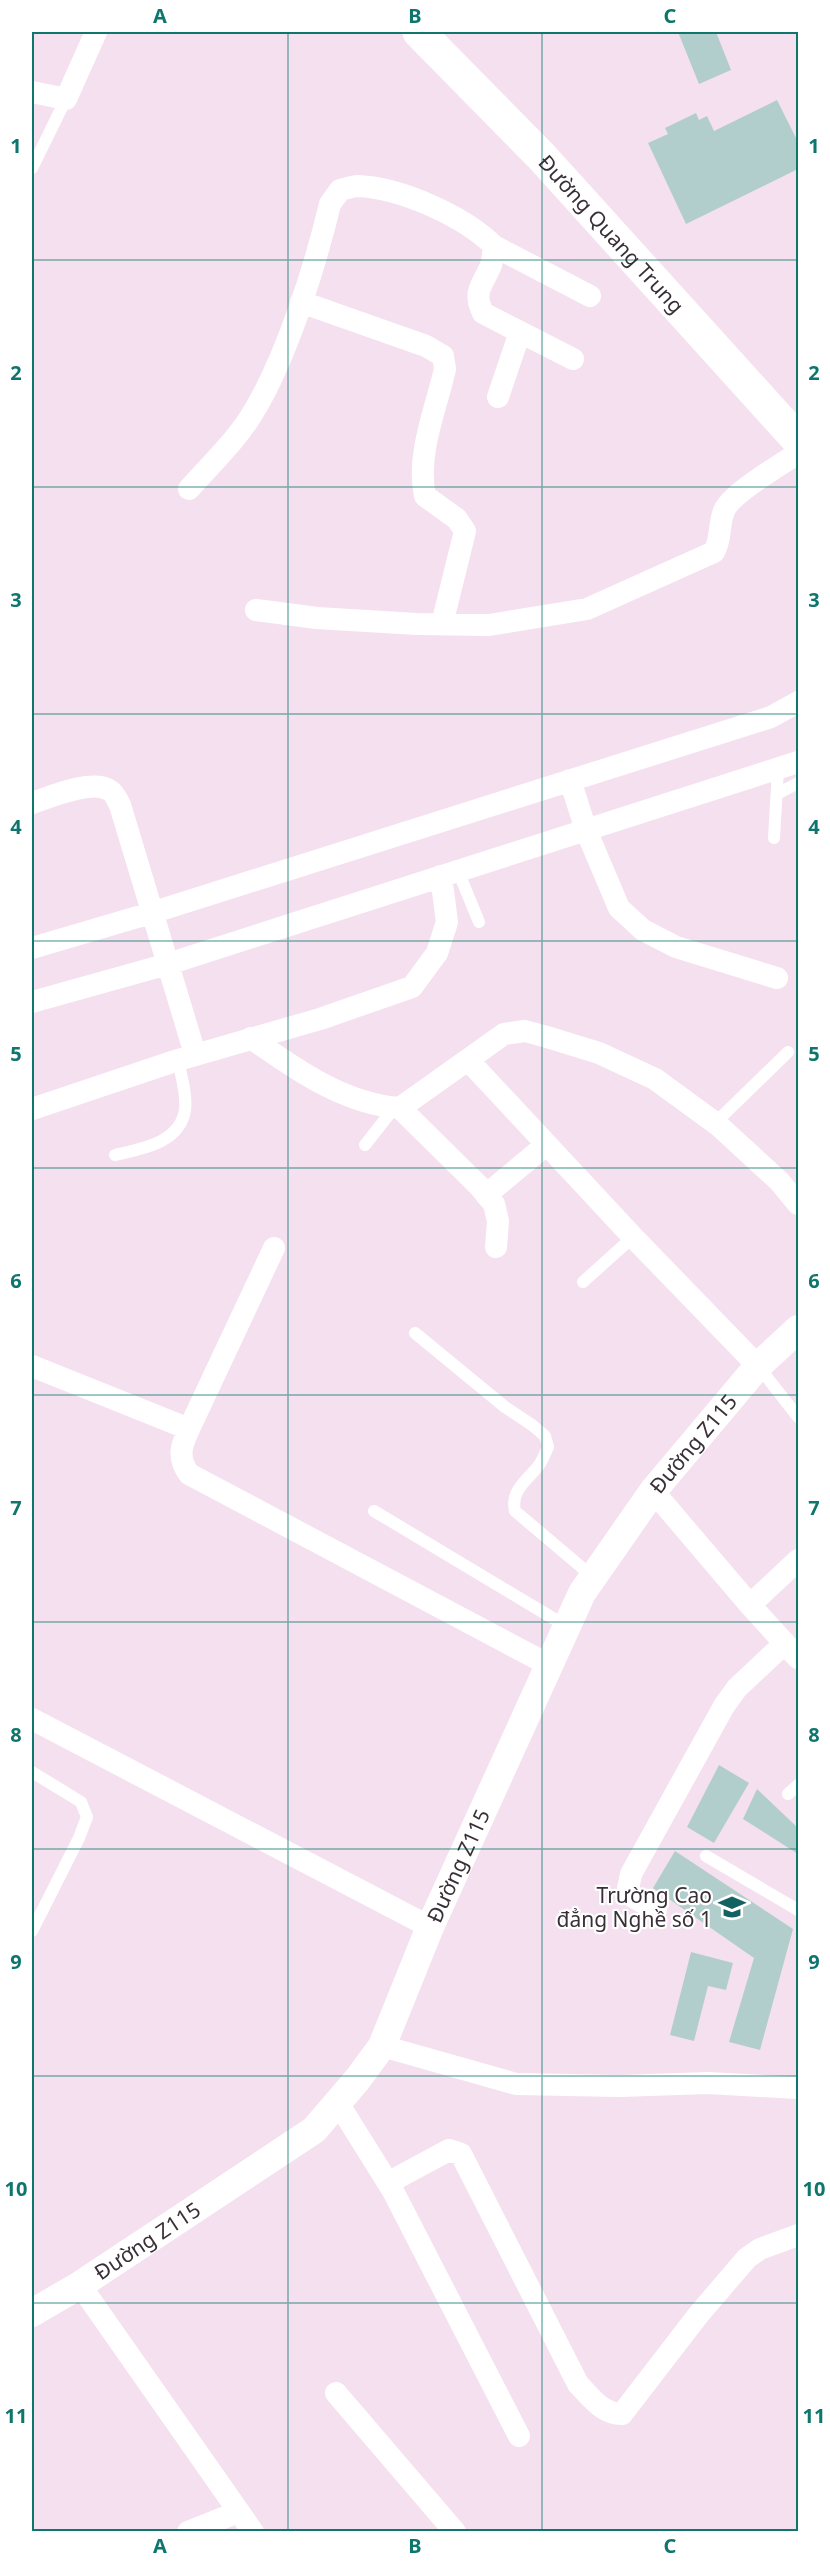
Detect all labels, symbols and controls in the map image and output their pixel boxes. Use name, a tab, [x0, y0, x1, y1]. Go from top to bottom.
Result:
text: A	[153, 2, 167, 29]
text: B	[408, 2, 422, 29]
text: C	[664, 2, 677, 29]
text: 1	[10, 132, 22, 159]
text: 1	[808, 132, 820, 159]
street label: Đường Quang Trung	[533, 149, 691, 319]
text: 2	[10, 359, 22, 386]
text: 2	[808, 359, 820, 386]
text: 3	[10, 586, 22, 613]
text: 3	[808, 586, 820, 613]
text: 4	[10, 813, 22, 840]
text: 4	[808, 813, 820, 840]
text: 5	[10, 1040, 22, 1067]
text: 5	[808, 1040, 820, 1067]
text: 6	[10, 1267, 22, 1294]
text: 6	[808, 1267, 820, 1294]
street label: Đường Z115	[643, 1388, 743, 1499]
text: 7	[10, 1494, 22, 1521]
text: 7	[808, 1494, 820, 1521]
text: 8	[10, 1721, 22, 1748]
text: 8	[808, 1721, 820, 1748]
street label: Đường Z115	[420, 1804, 496, 1927]
place label: Trường Cao đẳng Nghề số 1	[557, 1881, 712, 1933]
school or university icon: Trường Cao đẳng Nghề số 1	[717, 1892, 747, 1922]
text: 9	[10, 1948, 22, 1975]
text: 9	[808, 1948, 820, 1975]
text: 10	[5, 2175, 27, 2202]
text: 10	[803, 2175, 825, 2202]
street label: Đường Z115	[89, 2195, 206, 2286]
text: 11	[5, 2402, 27, 2429]
text: 11	[803, 2402, 825, 2429]
text: A	[153, 2532, 167, 2559]
text: B	[408, 2532, 422, 2559]
text: C	[664, 2532, 677, 2559]

